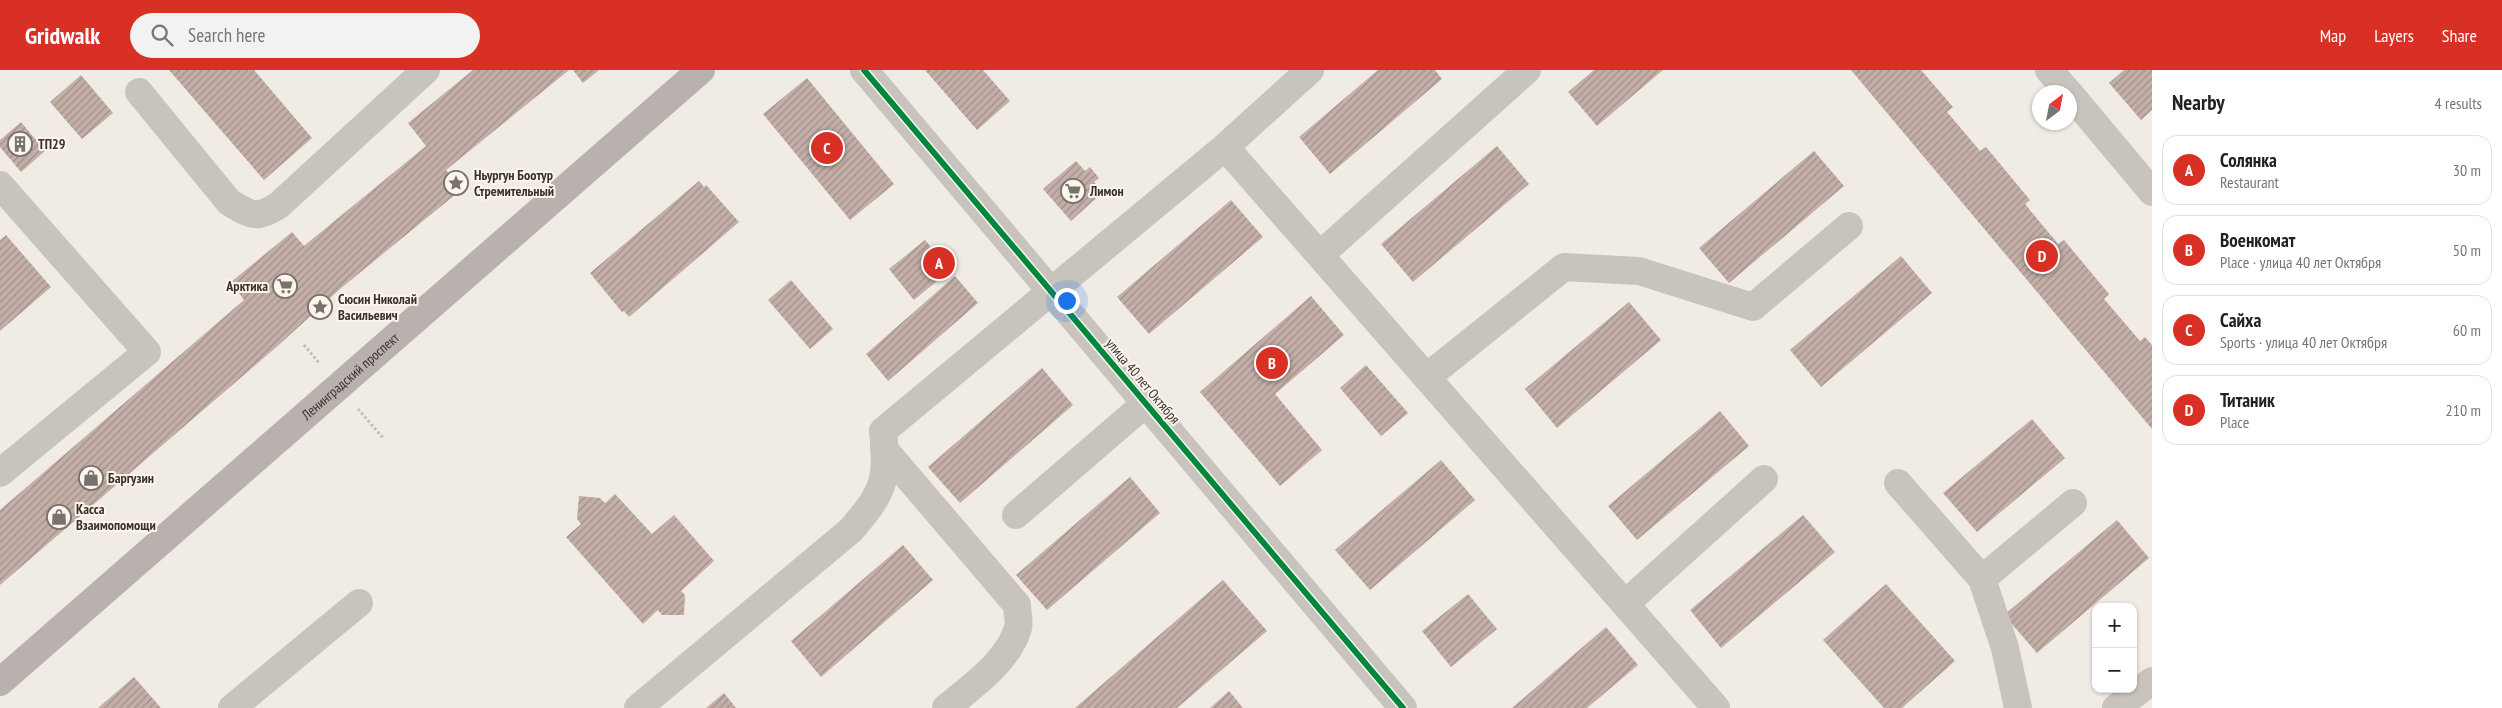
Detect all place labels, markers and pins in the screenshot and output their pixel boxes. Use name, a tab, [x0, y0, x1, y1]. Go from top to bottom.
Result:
pin: C	[811, 129, 843, 167]
building icon: ТП29	[7, 131, 33, 157]
place label: ТП29	[38, 135, 66, 153]
place label: Ньургун Боотур Стремительный	[474, 166, 554, 200]
place icon: Ньургун Боотур Стремительный	[443, 170, 469, 196]
supermarket icon: Лимон	[1060, 178, 1086, 204]
place label: Лимон	[1089, 182, 1124, 200]
pin: D	[2026, 237, 2058, 275]
pin: A	[923, 244, 955, 282]
supermarket icon: Арктика	[272, 273, 298, 299]
place label: Арктика	[225, 277, 268, 295]
place label: Сюсин Николай Васильевич	[338, 290, 417, 324]
place icon: Сюсин Николай Васильевич	[307, 294, 333, 320]
pin: B	[1256, 344, 1288, 382]
shop icon: Баргузин	[78, 465, 104, 491]
place label: Баргузин	[108, 469, 154, 487]
place label: Касса Взаимопомощи	[76, 500, 156, 534]
shop icon: Касса Взаимопомощи	[46, 504, 72, 530]

